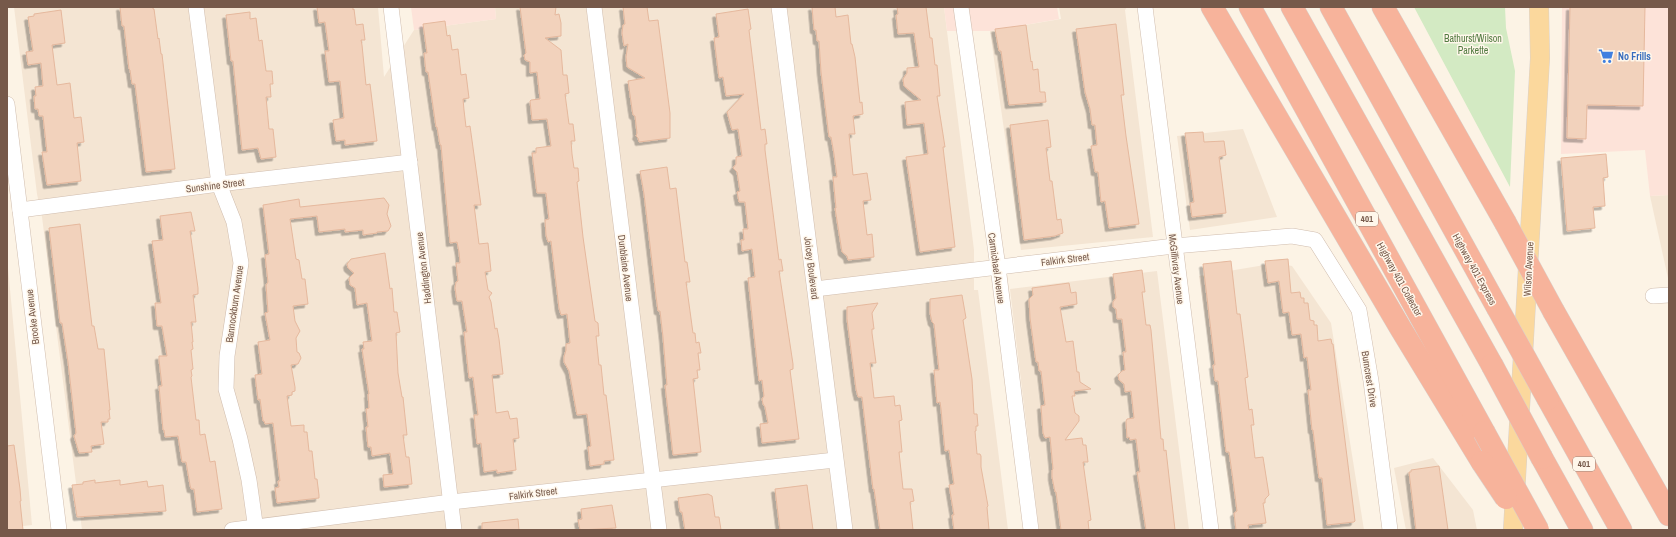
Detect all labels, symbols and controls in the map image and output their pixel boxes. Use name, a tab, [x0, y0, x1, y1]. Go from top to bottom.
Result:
park label: Bathurst/Wilson Parkette	[1444, 32, 1502, 57]
supermarket icon: No Frills	[1597, 47, 1615, 65]
place label: No Frills	[1618, 50, 1651, 63]
street label: Sunshine Street	[185, 175, 246, 196]
road number: 401	[1356, 212, 1378, 226]
street label: Haddington Avenue	[413, 231, 434, 304]
street label: Highway 401 Express	[1450, 231, 1500, 307]
street label: Carmichael Avenue	[985, 232, 1008, 305]
street label: McGillivray Avenue	[1166, 233, 1187, 305]
street label: Dunblaine Avenue	[615, 234, 636, 302]
street label: Joicey Boulevard	[801, 236, 822, 300]
street label: Highway 401 Collector	[1374, 240, 1425, 319]
street label: Wilson Avenue	[1521, 241, 1536, 297]
street label: Falkirk Street	[1040, 250, 1091, 269]
street label: Bannockburn Avenue	[223, 264, 246, 344]
street label: Brooke Avenue	[23, 288, 42, 345]
street label: Burncrest Drive	[1359, 350, 1380, 409]
road number: 401	[1573, 457, 1595, 471]
street label: Falkirk Street	[508, 484, 559, 503]

